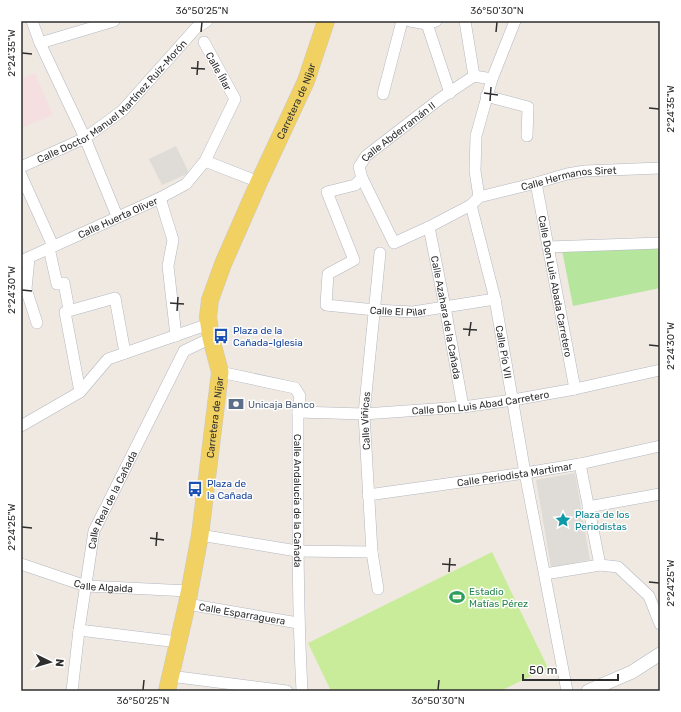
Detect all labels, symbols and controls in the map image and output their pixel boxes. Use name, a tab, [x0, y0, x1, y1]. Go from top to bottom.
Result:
text: 36°50'25"N	[176, 5, 228, 17]
text: 36°50'30"N	[470, 5, 524, 17]
text: 2°24'35"W	[6, 29, 18, 77]
street label: Calle Doctor Manuel Martínez Ruiz-Morón	[35, 38, 190, 166]
street label: Calle Íllar	[203, 50, 234, 93]
street label: Carretera de Níjar	[275, 62, 319, 141]
text: 2°24'35"W	[665, 85, 677, 133]
street label: Calle Abderramán II	[359, 100, 438, 164]
street label: Calle Hermanos Siret	[520, 165, 617, 193]
street label: Calle Huerta Oliver	[76, 195, 160, 241]
street label: Calle Don Luis Abada Carretero	[535, 215, 574, 358]
street label: Calle Azahara de la Cañada	[428, 255, 463, 380]
text: 2°24'30"W	[6, 266, 18, 314]
street label: Calle El Pilar	[369, 305, 428, 319]
text: 2°24'30"W	[665, 322, 677, 370]
place label: Plaza de la Cañada-Iglesia	[233, 325, 303, 349]
street label: Calle Pío VII	[493, 325, 514, 380]
bus stop icon: Plaza de la Cañada-Iglesia	[212, 327, 230, 345]
street label: Carretera de Níjar	[204, 376, 226, 459]
street label: Calle Don Luis Abad Carretero	[411, 389, 550, 418]
street label: Calle Viñicas	[359, 391, 373, 450]
bank icon: Unicaja Banco	[227, 395, 245, 413]
place label: Unicaja Banco	[248, 399, 315, 411]
street label: Calle Andalucía de la Cañada	[291, 434, 303, 567]
street label: Calle Real de la Cañada	[86, 449, 140, 550]
street label: Calle Periodista Martimar	[456, 460, 573, 489]
place label: Plaza de la Cañada	[207, 478, 253, 502]
bus stop icon: Plaza de la Cañada	[186, 480, 204, 498]
text: 2°24'25"W	[6, 503, 18, 551]
place label: Plaza de los Periodistas	[575, 509, 630, 533]
place icon: Plaza de los Periodistas	[554, 511, 572, 529]
text: 2°24'25"W	[665, 559, 677, 607]
street label: Calle Algaida	[72, 577, 133, 595]
place label: Estadio Matías Pérez	[469, 586, 528, 610]
sports icon: Estadio Matías Pérez	[448, 588, 466, 606]
street label: Calle Esparraguera	[198, 601, 286, 628]
north arrow	[30, 642, 70, 682]
scale bar	[523, 656, 618, 682]
text: N	[53, 658, 66, 667]
text: 50 m	[529, 663, 557, 677]
text: 36°50'25"N	[117, 695, 169, 707]
text: 36°50'30"N	[411, 695, 465, 707]

